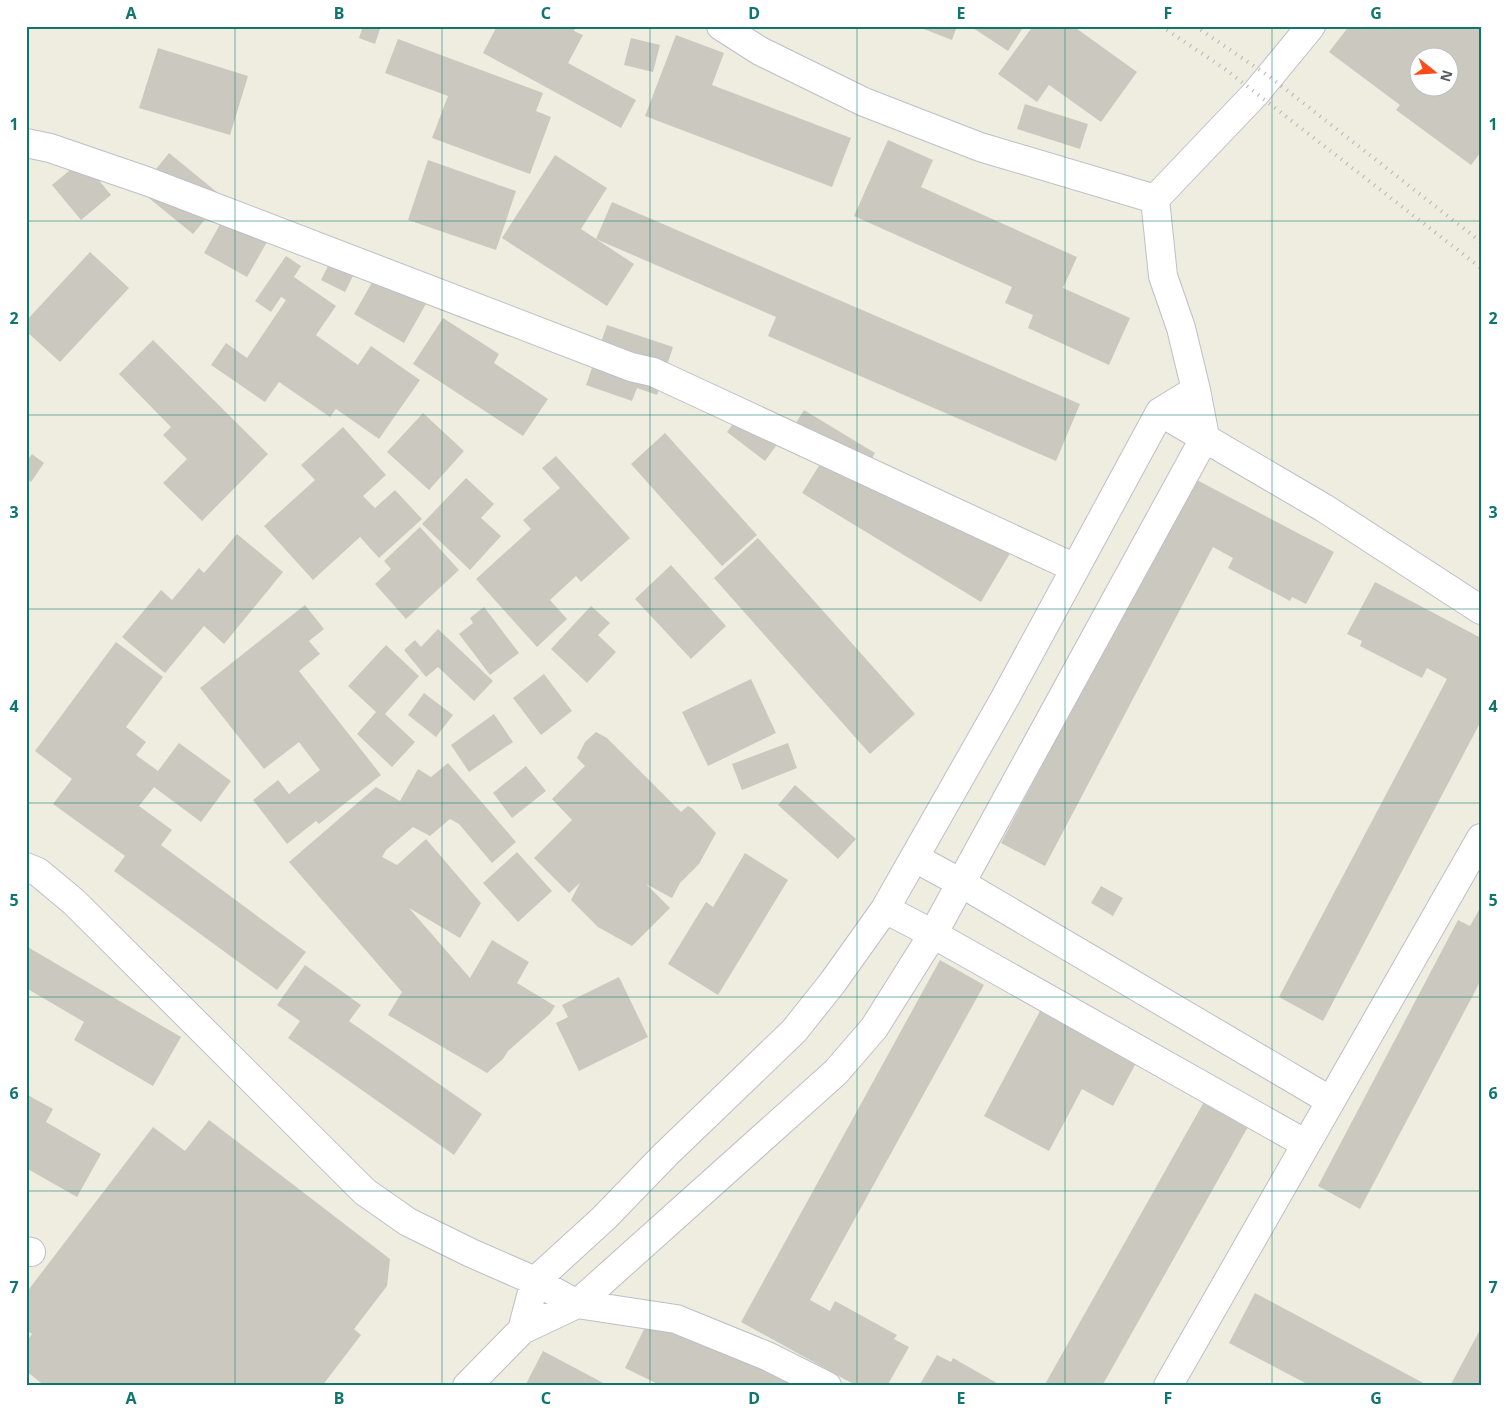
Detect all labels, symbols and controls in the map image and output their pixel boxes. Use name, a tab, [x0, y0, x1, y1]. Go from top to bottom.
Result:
text: A	[125, 2, 137, 24]
text: B	[334, 2, 344, 24]
text: C	[541, 2, 551, 24]
text: D	[748, 2, 760, 24]
text: E	[957, 2, 966, 24]
text: F	[1164, 2, 1172, 24]
text: G	[1370, 2, 1382, 24]
north arrow	[1410, 48, 1460, 98]
text: N	[1436, 68, 1458, 84]
text: 1	[9, 113, 19, 135]
text: 1	[1488, 113, 1498, 135]
text: 2	[9, 307, 19, 329]
text: 2	[1488, 307, 1498, 329]
text: 3	[9, 501, 19, 523]
text: 3	[1488, 501, 1498, 523]
text: 4	[9, 695, 19, 717]
text: 4	[1488, 695, 1498, 717]
text: 5	[9, 889, 19, 911]
text: 5	[1488, 889, 1498, 911]
text: 6	[9, 1082, 19, 1104]
text: 6	[1488, 1082, 1498, 1104]
text: 7	[9, 1276, 19, 1298]
text: 7	[1488, 1276, 1498, 1298]
text: A	[125, 1387, 137, 1409]
text: B	[334, 1387, 344, 1409]
text: C	[541, 1387, 551, 1409]
text: D	[748, 1387, 760, 1409]
text: E	[957, 1387, 966, 1409]
text: F	[1164, 1387, 1172, 1409]
text: G	[1370, 1387, 1382, 1409]

